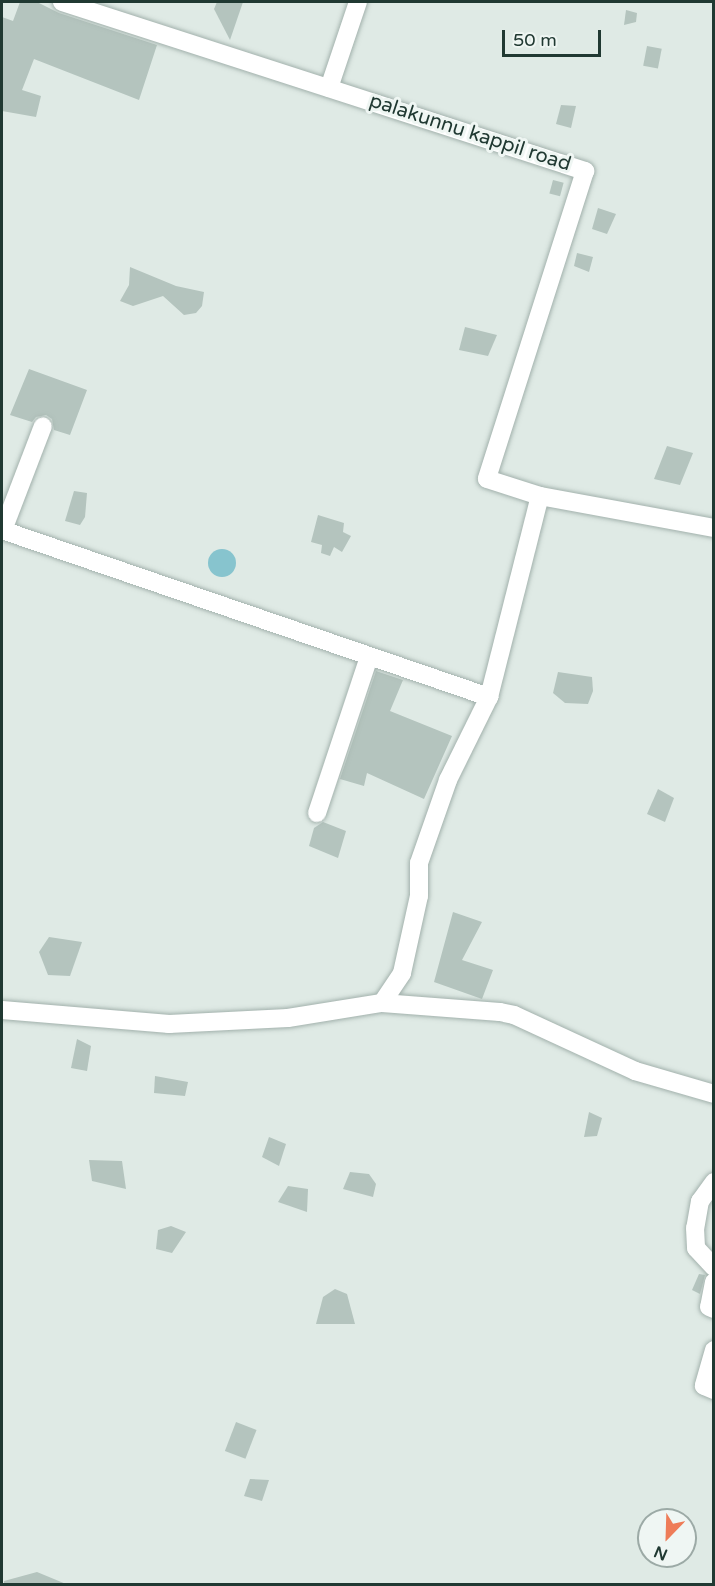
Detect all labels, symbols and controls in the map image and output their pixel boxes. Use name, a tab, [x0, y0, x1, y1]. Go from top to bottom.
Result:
scale bar	[505, 18, 604, 56]
text: 50 m	[513, 29, 557, 51]
street label: palakunnu kappil road	[366, 89, 574, 177]
north arrow	[637, 1508, 697, 1568]
text: N	[651, 1541, 671, 1564]

